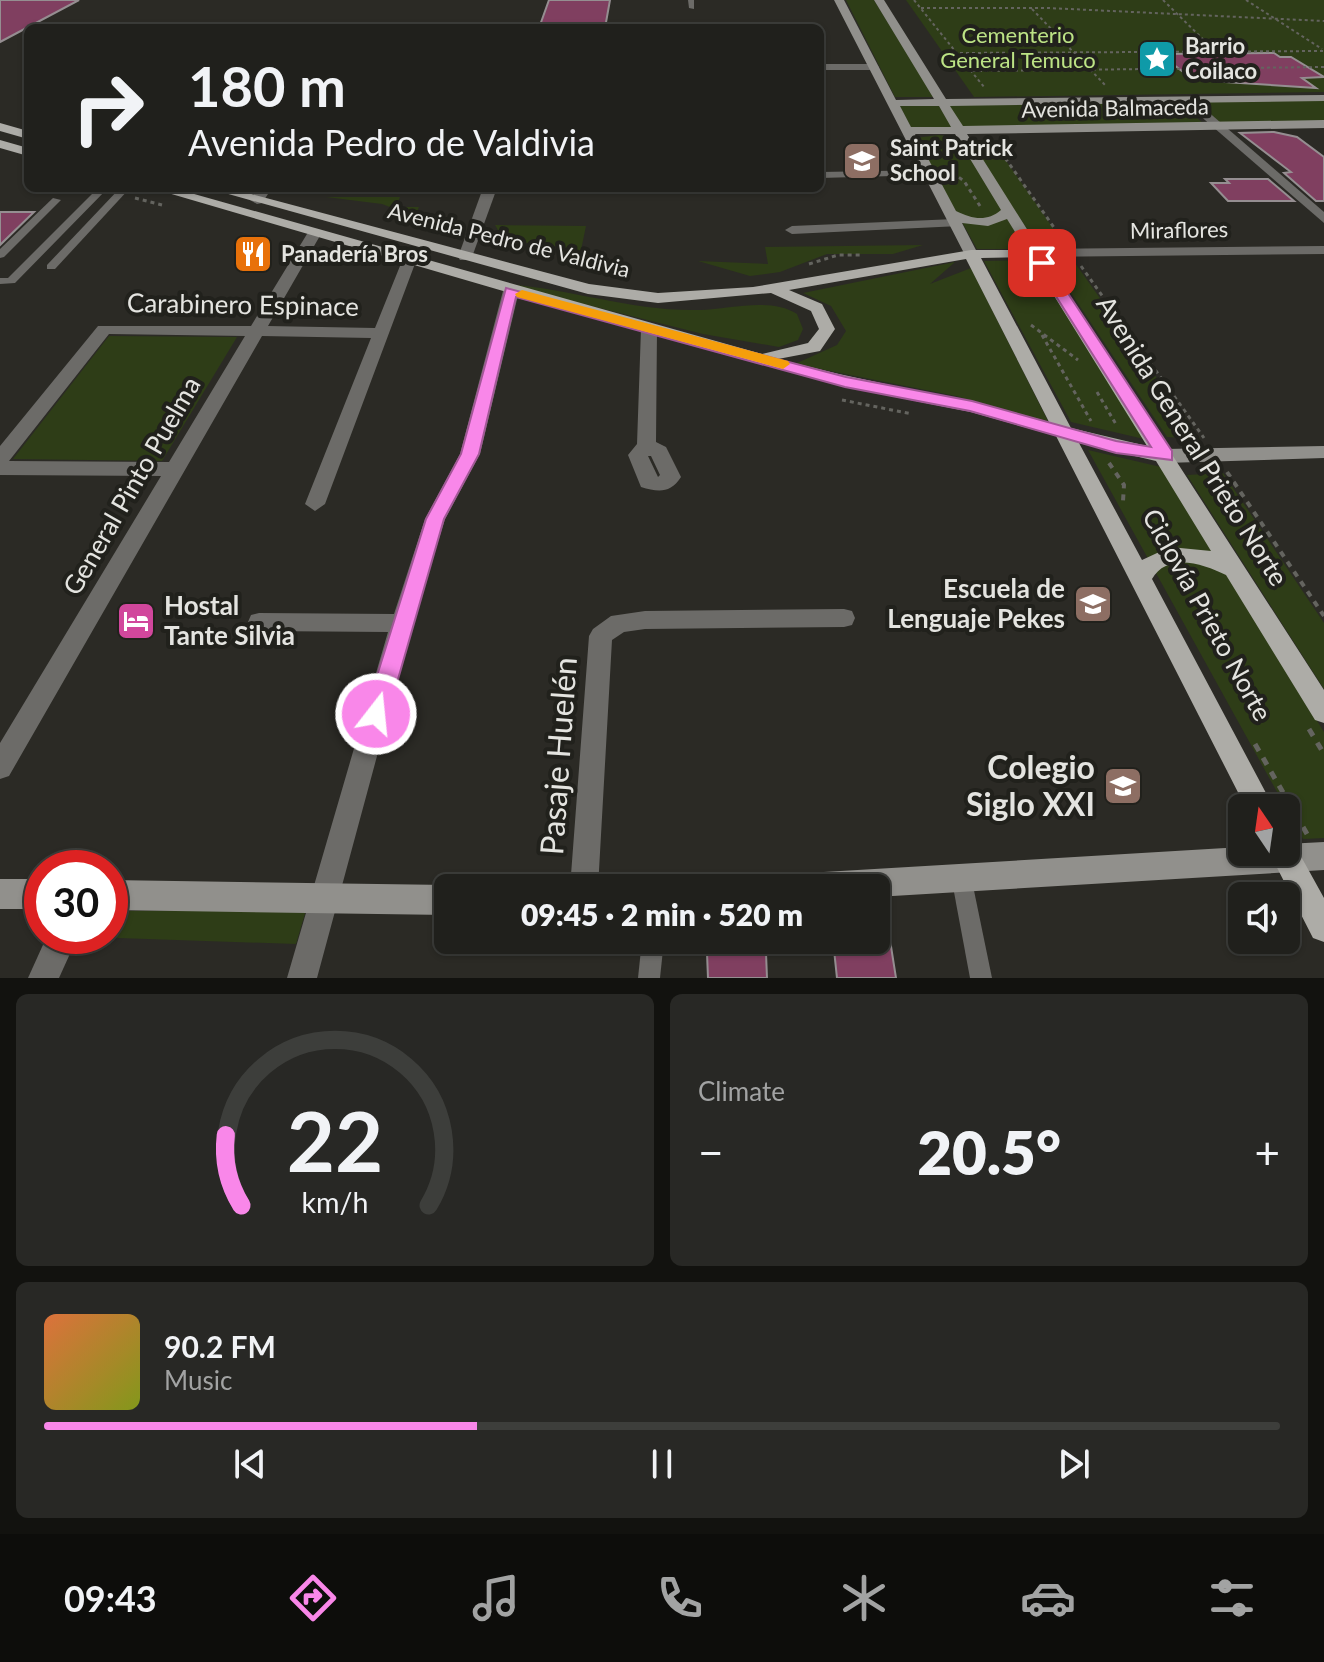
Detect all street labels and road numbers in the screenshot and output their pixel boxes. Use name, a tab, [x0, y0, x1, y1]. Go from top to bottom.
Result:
street label: Avenida Balmaceda	[1021, 92, 1209, 123]
street label: Avenida Pedro de Valdivia	[385, 196, 633, 283]
street label: Miraflores	[1130, 215, 1228, 244]
street label: Carabinero Espinace	[127, 286, 359, 322]
street label: Avenida General Prieto Norte	[1090, 290, 1295, 591]
street label: General Pinto Puelma	[56, 371, 207, 600]
street label: Ciclovía Prieto Norte	[1136, 503, 1280, 726]
street label: Pasaje Huelén	[531, 656, 584, 856]

